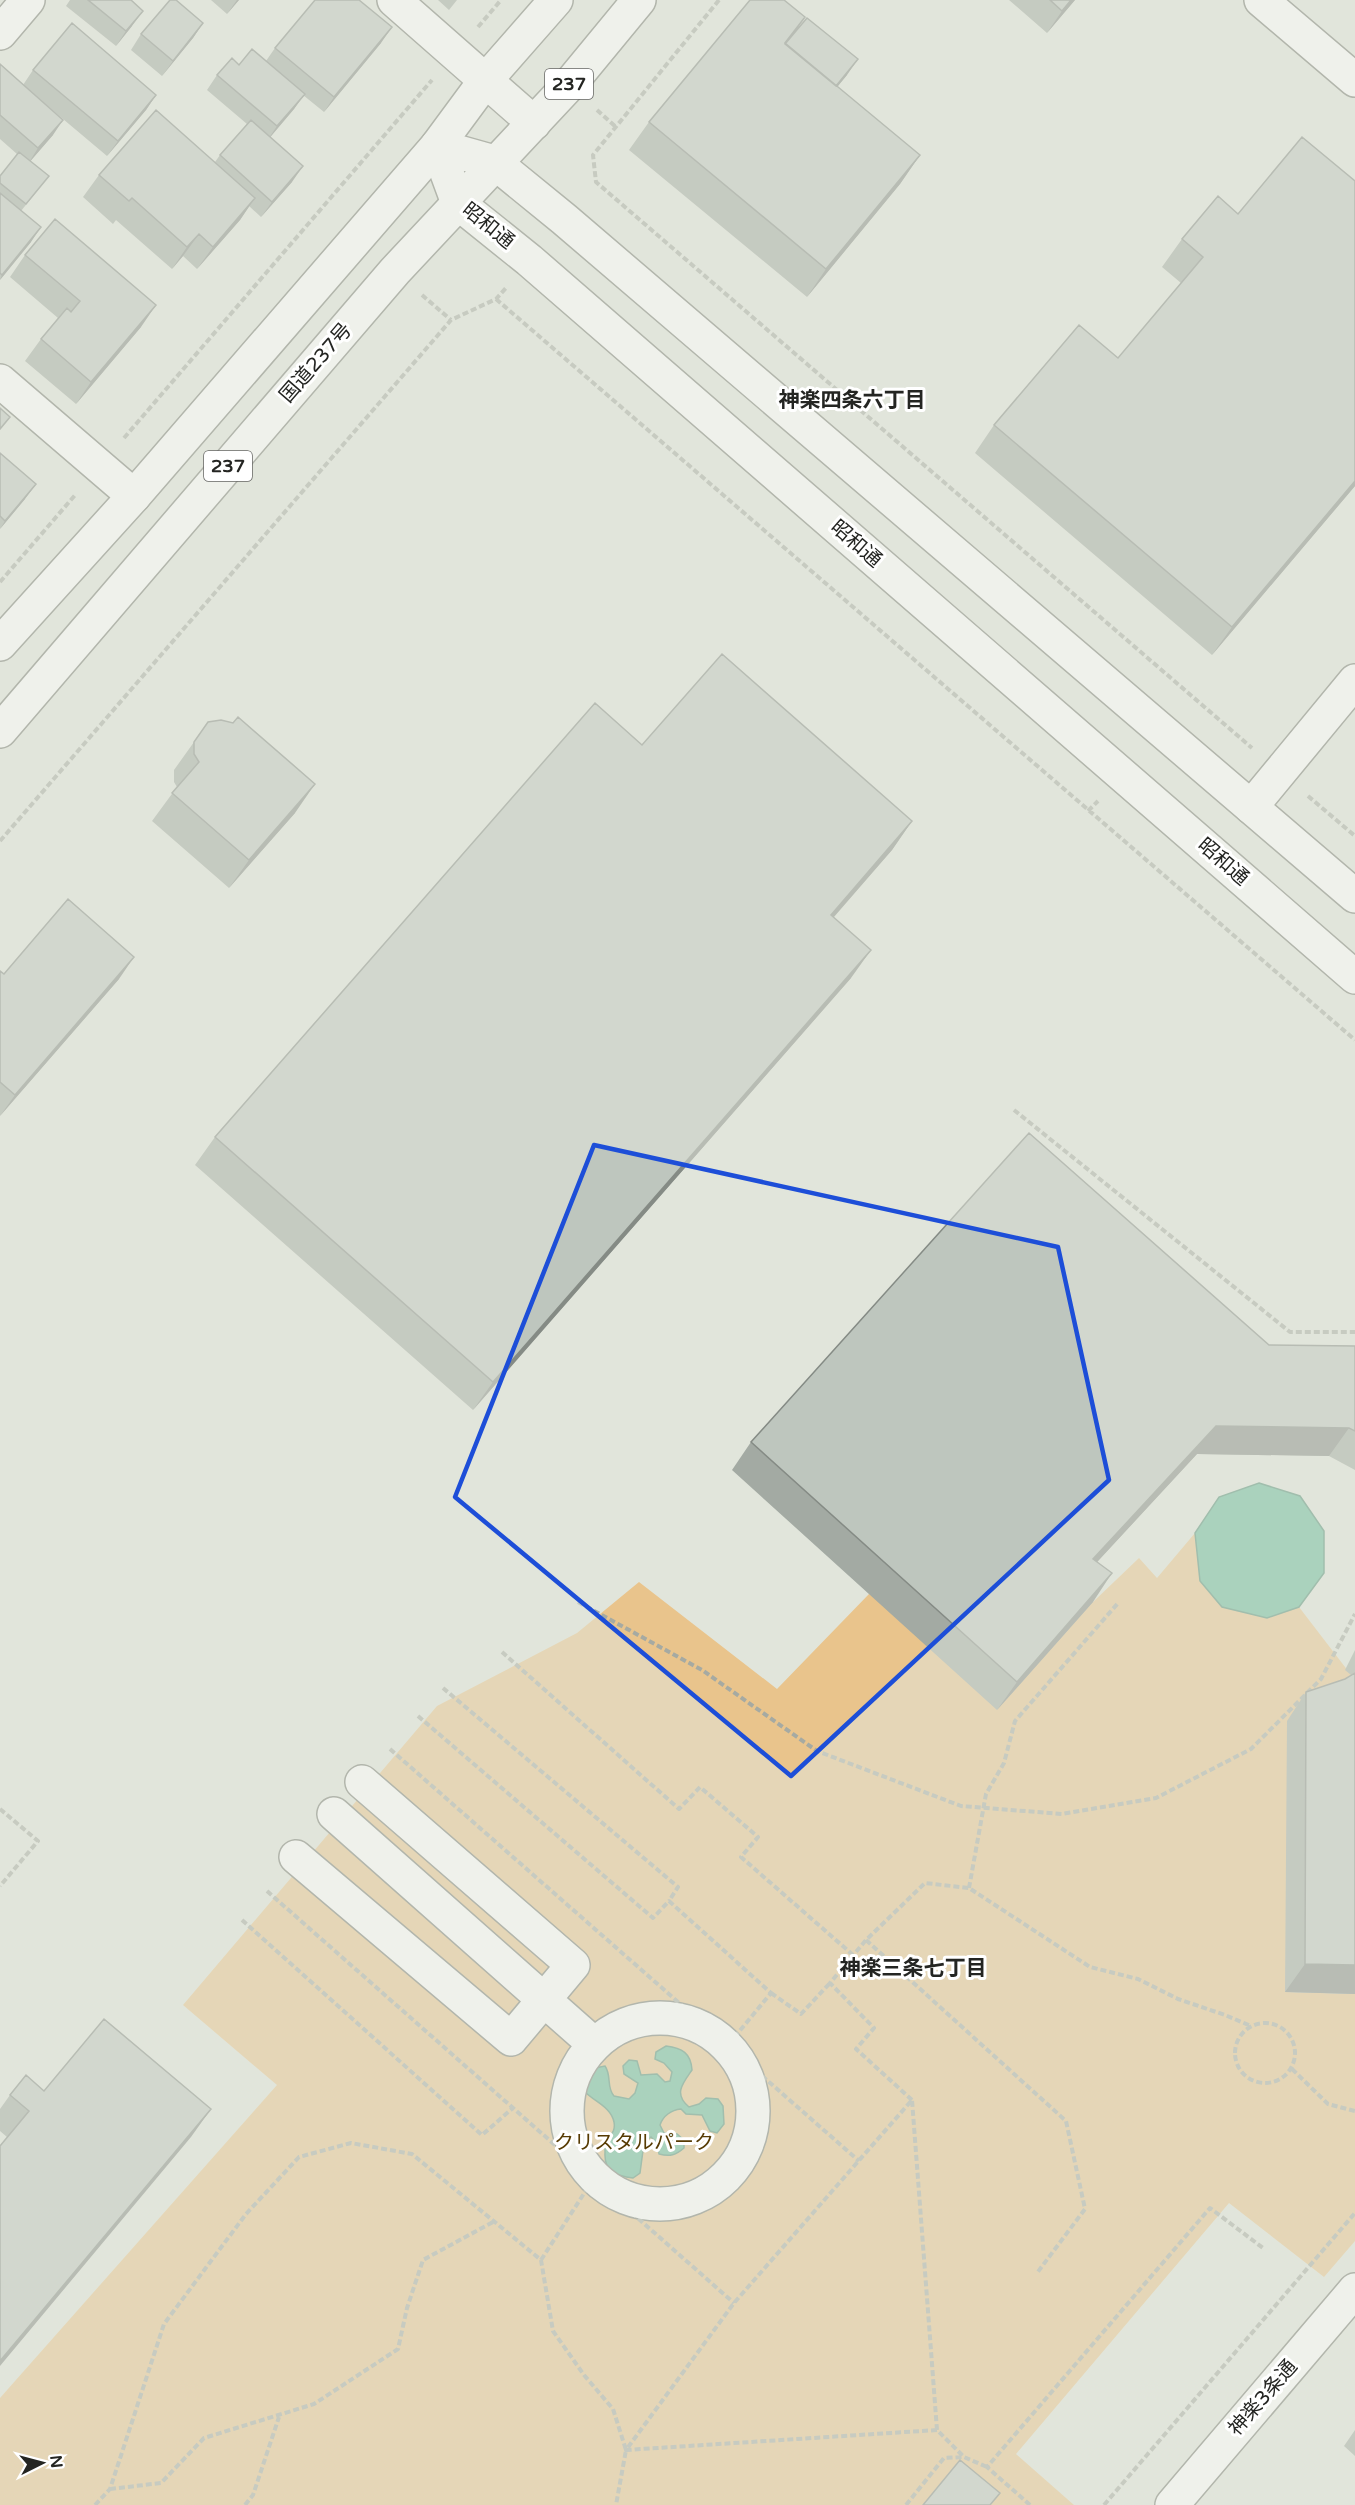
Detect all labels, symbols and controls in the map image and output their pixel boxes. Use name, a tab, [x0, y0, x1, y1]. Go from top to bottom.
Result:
road number: 237	[545, 69, 593, 99]
street label: 昭和通	[457, 198, 519, 254]
street label: 国道237号	[275, 318, 357, 408]
district label: 神楽四条六丁目	[779, 388, 926, 413]
road number: 237	[204, 451, 252, 481]
street label: 昭和通	[825, 515, 887, 573]
street label: 昭和通	[1192, 833, 1254, 891]
district label: 神楽三条七丁目	[840, 1956, 987, 1981]
park label: クリスタルパーク	[554, 2131, 714, 2155]
street label: 神楽3条通	[1224, 2355, 1302, 2441]
north arrow	[12, 2433, 72, 2493]
text: N	[45, 2454, 67, 2469]

